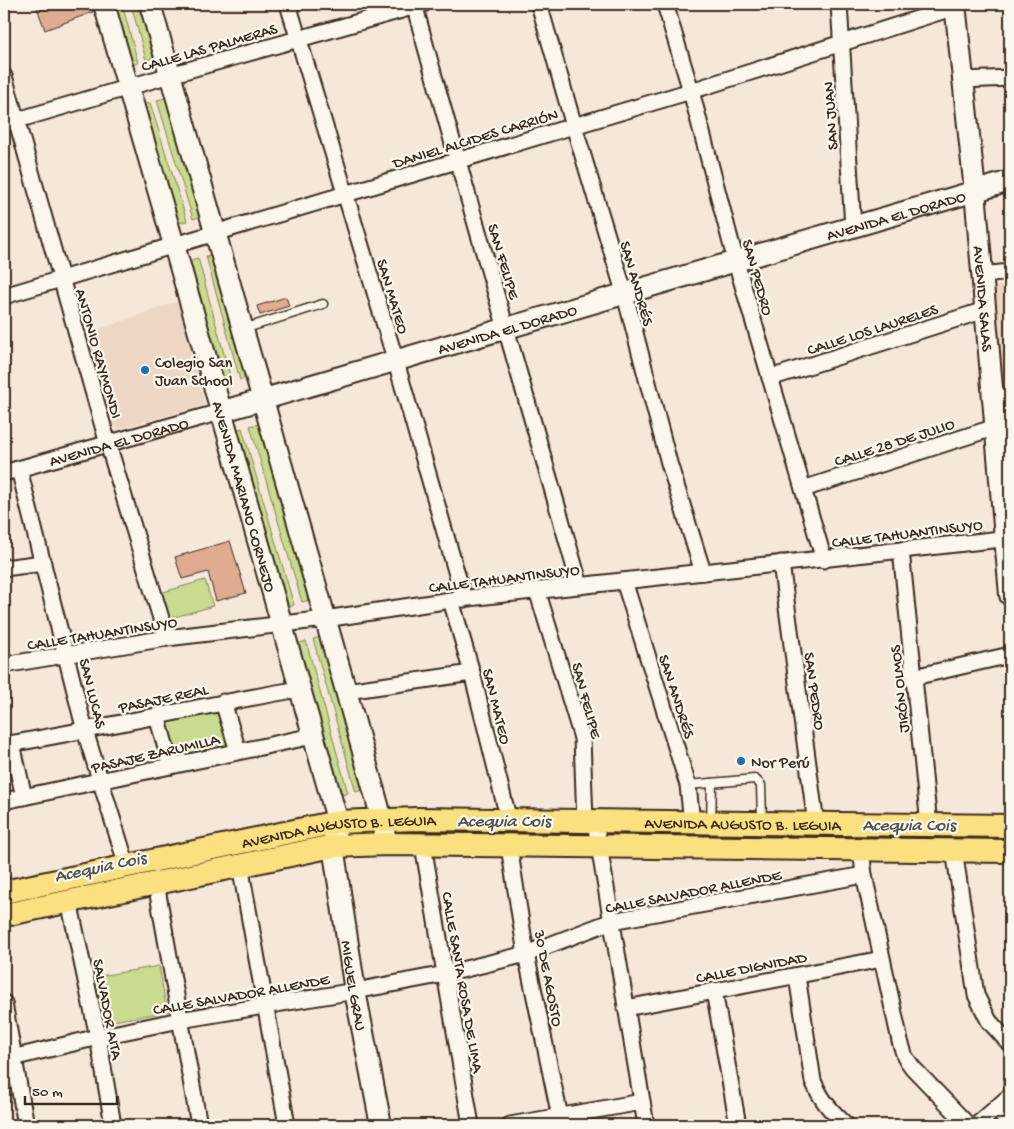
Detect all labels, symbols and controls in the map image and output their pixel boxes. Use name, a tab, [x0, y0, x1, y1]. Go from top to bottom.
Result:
street label: CALLE LAS PALMERAS	[140, 21, 281, 78]
street label: SAN JUAN	[821, 81, 844, 151]
street label: DANIEL ALCIDES CARRIÓN	[390, 106, 561, 175]
street label: AVENIDA EL DORADO	[825, 188, 969, 247]
street label: SAN FELIPE	[481, 222, 522, 303]
street label: SAN PEDRO	[736, 238, 776, 319]
street label: SAN ANDRÉS	[613, 239, 656, 329]
street label: AVENIDA SALAS	[967, 245, 995, 353]
street label: SAN MATEO	[370, 257, 411, 337]
street label: ANTONIO RAYMONDI	[69, 287, 124, 421]
street label: CALLE LOS LAURELES	[805, 301, 941, 361]
street label: AVENIDA EL DORADO	[436, 302, 580, 361]
place label: Colegio San Juan School	[155, 355, 233, 392]
marker: Colegio San Juan School	[139, 364, 151, 376]
street label: AVENIDA MARIANO CORNEJO	[206, 399, 278, 595]
street label: AVENIDA EL DORADO	[48, 415, 192, 473]
street label: CALLE 28 DE JULIO	[833, 416, 958, 473]
street label: CALLE TAHUANTINSUYO	[831, 517, 984, 554]
street label: CALLE TAHUANTINSUYO	[428, 562, 581, 599]
street label: CALLE TAHUANTINSUYO	[26, 614, 179, 657]
street label: JIRÓN OLMOS	[887, 643, 916, 733]
street label: SAN PEDRO	[798, 651, 827, 732]
street label: SAN ANDRÉS	[652, 653, 697, 742]
street label: SAN LUCAS	[73, 657, 109, 732]
street label: SAN FELIPE	[565, 661, 604, 742]
street label: SAN MATEO	[476, 667, 513, 747]
street label: PASAJE REAL	[116, 681, 211, 719]
street label: PASAJE ZARUMILLA	[89, 731, 223, 780]
marker: Nor Perú	[735, 755, 747, 767]
place label: Nor Perú	[751, 755, 810, 774]
water label: Acequia Cois	[457, 812, 553, 833]
street label: AVENIDA AUGUSTO B. LEGUIA	[240, 813, 438, 855]
street label: AVENIDA AUGUSTO B. LEGUIA	[644, 816, 843, 837]
water label: Acequia Cois	[862, 816, 958, 837]
water label: Acequia Cois	[53, 848, 151, 888]
street label: CALLE SALVADOR ALLENDE	[604, 867, 784, 920]
street label: CALLE SANTA ROSA DE LIMA	[435, 891, 486, 1076]
street label: 30 DE AGOSTO	[528, 928, 565, 1029]
street label: MIGUEL GRAU	[334, 940, 369, 1033]
street label: CALLE DIGNIDAD	[695, 949, 809, 989]
street label: SALVADOR AITA	[86, 958, 125, 1063]
street label: CALLE SALVADOR ALLENDE	[152, 971, 332, 1021]
scale bar	[25, 1074, 118, 1106]
text: 50 m	[32, 1084, 63, 1102]

